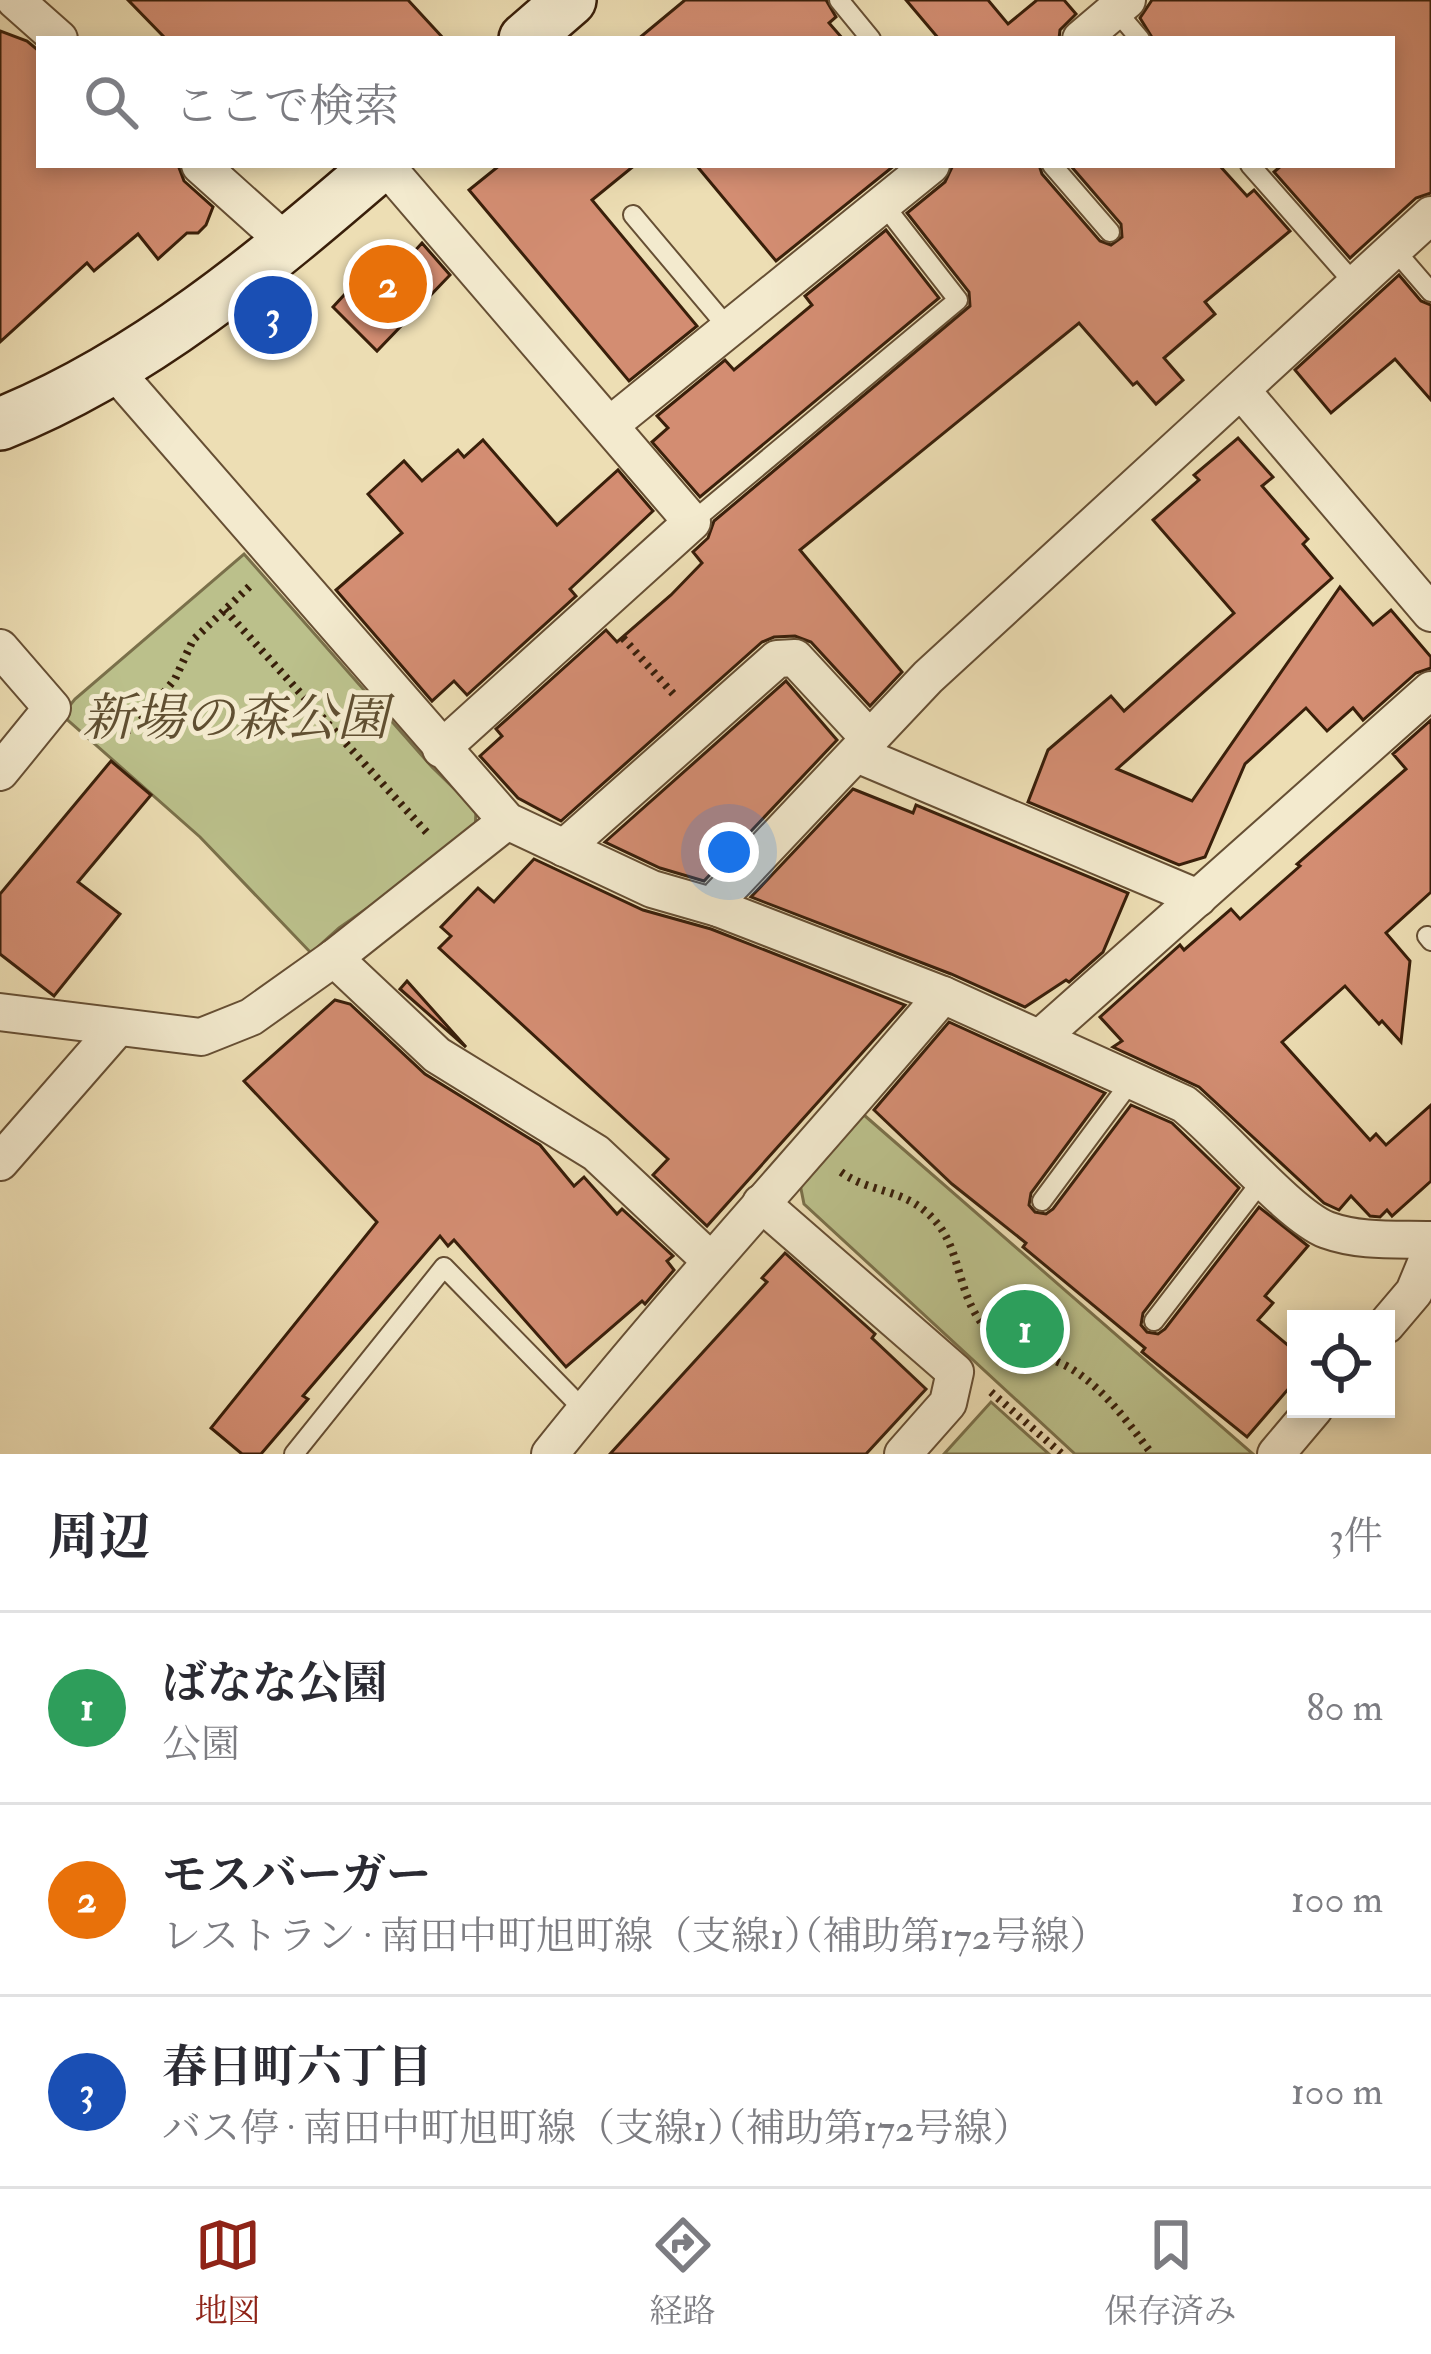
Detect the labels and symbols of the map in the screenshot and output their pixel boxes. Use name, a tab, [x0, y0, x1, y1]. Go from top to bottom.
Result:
pin: 2	[349, 239, 427, 329]
pin: 3	[234, 270, 312, 360]
park label: 新場の森公園	[82, 687, 395, 751]
your location	[699, 822, 759, 882]
pin: 1	[986, 1284, 1064, 1374]

